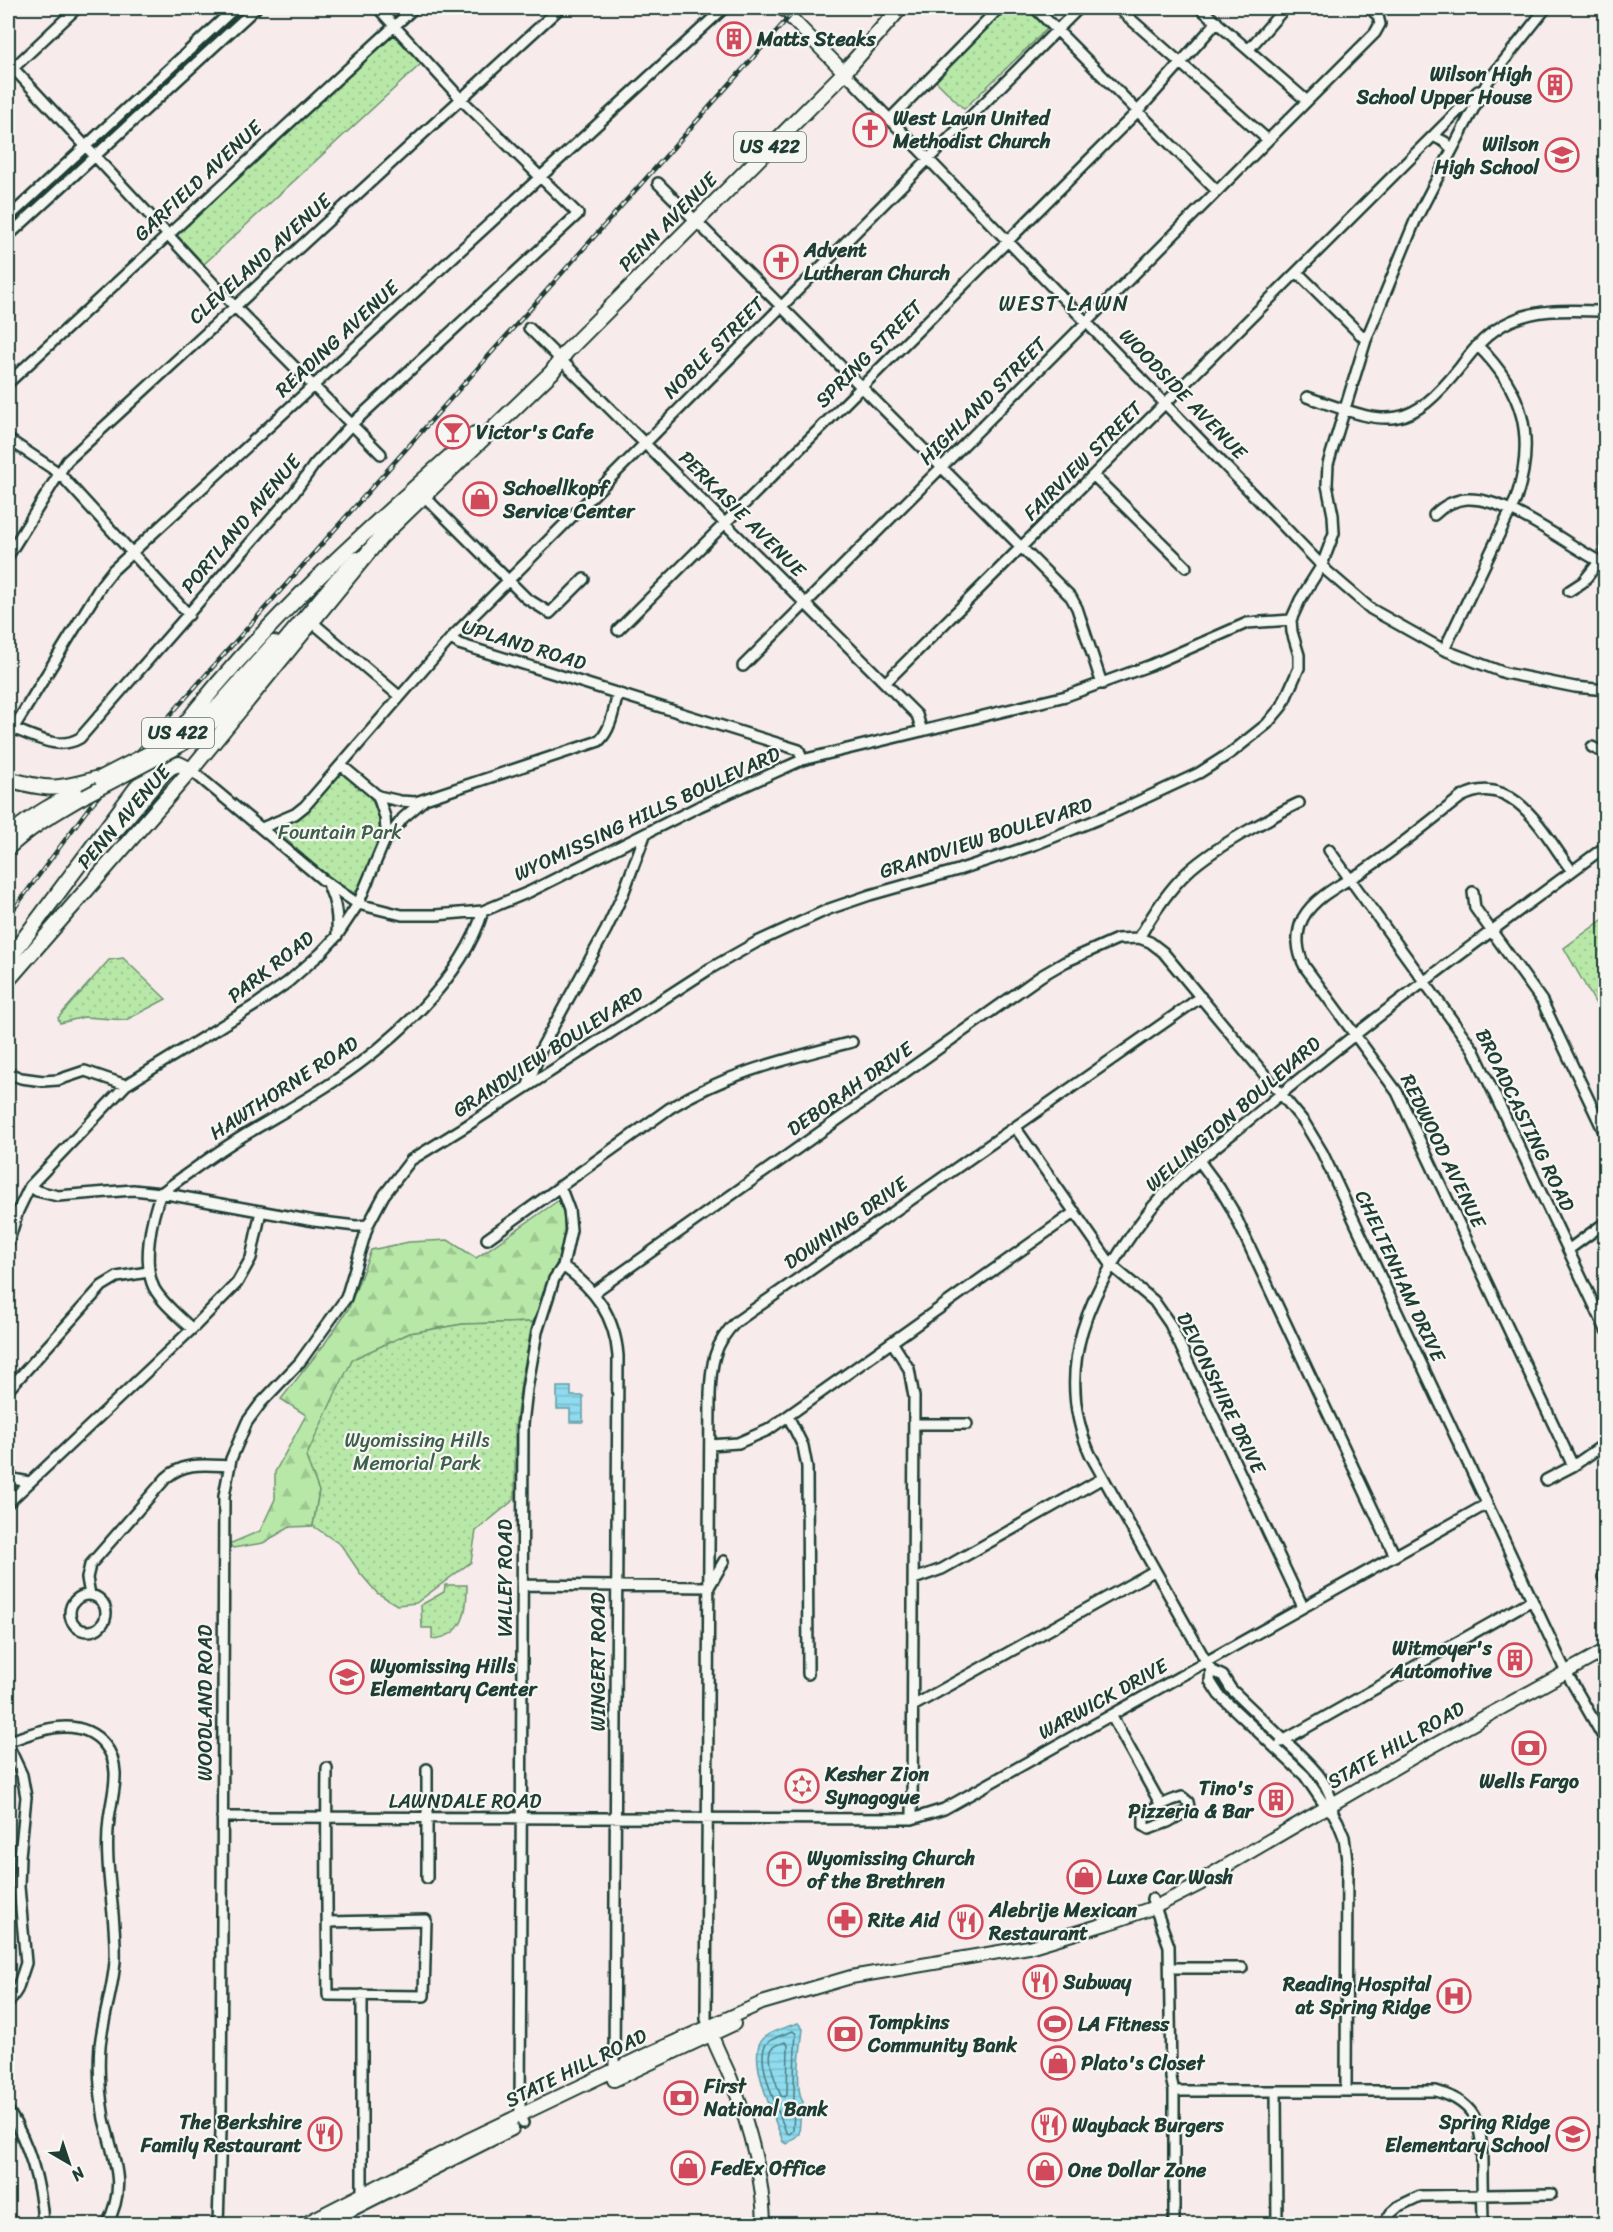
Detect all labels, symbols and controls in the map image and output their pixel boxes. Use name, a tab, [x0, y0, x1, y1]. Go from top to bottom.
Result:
building icon: Matts Steaks	[716, 21, 752, 57]
place label: Matts Steaks	[756, 22, 877, 57]
place label: Wilson High School Upper House	[1355, 57, 1533, 115]
building icon: Wilson High School Upper House	[1537, 67, 1573, 103]
place label: West Lawn United Methodist Church	[892, 101, 1052, 159]
street label: GARFIELD AVENUE	[125, 110, 272, 250]
church icon: West Lawn United Methodist Church	[852, 112, 888, 148]
place label: Wilson High School	[1434, 127, 1540, 185]
road number: US 422	[734, 132, 806, 162]
school or university icon: Wilson High School	[1544, 137, 1580, 173]
street label: PENN AVENUE	[610, 162, 728, 280]
street label: CLEVELAND AVENUE	[180, 183, 341, 333]
place label: Advent Lutheran Church	[803, 233, 951, 291]
church icon: Advent Lutheran Church	[763, 244, 799, 280]
street label: READING AVENUE	[267, 270, 409, 406]
district label: WEST LAWN	[998, 284, 1130, 323]
street label: NOBLE STREET	[654, 287, 775, 408]
street label: SPRING STREET	[807, 291, 932, 416]
street label: WOODSIDE AVENUE	[1110, 320, 1257, 470]
street label: HIGHLAND STREET	[910, 327, 1057, 474]
street label: FAIRVIEW STREET	[1015, 392, 1152, 529]
bar icon: Victor's Cafe	[435, 414, 471, 450]
place label: Victor's Cafe	[476, 415, 595, 450]
street label: PERKASIE AVENUE	[670, 442, 815, 587]
street label: PORTLAND AVENUE	[172, 445, 311, 602]
place label: Schoellkopf Service Center	[502, 471, 636, 529]
shop icon: Schoellkopf Service Center	[462, 481, 498, 517]
street label: UPLAND ROAD	[457, 609, 591, 681]
road number: US 422	[142, 718, 214, 748]
street label: WYOMISSING HILLS BOULEVARD	[508, 737, 786, 891]
street label: PENN AVENUE	[68, 755, 181, 878]
street label: GRANDVIEW BOULEVARD	[875, 787, 1097, 889]
park label: Fountain Park	[278, 815, 402, 850]
street label: PARK ROAD	[220, 922, 322, 1012]
street label: GRANDVIEW BOULEVARD	[445, 977, 651, 1127]
street label: BROADCASTING ROAD	[1465, 1022, 1585, 1218]
street label: HAWTHORNE ROAD	[202, 1026, 366, 1150]
street label: WELLINGTON BOULEVARD	[1137, 1027, 1329, 1201]
street label: DEBORAH DRIVE	[779, 1031, 922, 1146]
street label: REDWOOD AVENUE	[1390, 1068, 1496, 1236]
street label: DOWNING DRIVE	[776, 1166, 917, 1279]
street label: CHELTENHAM DRIVE	[1345, 1184, 1456, 1370]
street label: DEVONSHIRE DRIVE	[1167, 1306, 1276, 1482]
park label: Wyomissing Hills Memorial Park	[344, 1423, 490, 1481]
street label: VALLEY ROAD	[488, 1519, 523, 1637]
street label: WINGERT ROAD	[581, 1593, 616, 1731]
street label: WOODLAND ROAD	[188, 1625, 223, 1781]
place label: Witmoyer's Automotive	[1390, 1631, 1493, 1689]
building icon: Witmoyer's Automotive	[1497, 1642, 1533, 1678]
street label: WARWICK DRIVE	[1031, 1648, 1176, 1749]
place label: Wyomissing Hills Elementary Center	[370, 1649, 539, 1707]
school or university icon: Wyomissing Hills Elementary Center	[329, 1659, 365, 1695]
street label: STATE HILL ROAD	[1320, 1691, 1472, 1799]
bank icon: Wells Fargo	[1511, 1730, 1547, 1766]
place label: Kesher Zion Synagogue	[824, 1757, 929, 1815]
place label: Wells Fargo	[1479, 1764, 1579, 1799]
synagogue icon: Kesher Zion Synagogue	[784, 1768, 820, 1804]
place label: Tino's Pizzeria & Bar	[1128, 1771, 1255, 1829]
building icon: Tino's Pizzeria & Bar	[1258, 1782, 1294, 1818]
street label: LAWNDALE ROAD	[389, 1784, 541, 1819]
place label: Wyomissing Church of the Brethren	[807, 1841, 976, 1899]
church icon: Wyomissing Church of the Brethren	[766, 1851, 802, 1887]
shop icon: Luxe Car Wash	[1066, 1859, 1102, 1895]
place label: Luxe Car Wash	[1107, 1860, 1234, 1895]
place label: Alebrije Mexican Restaurant	[988, 1893, 1137, 1951]
pharmacy icon: Rite Aid	[827, 1902, 863, 1938]
place label: Rite Aid	[867, 1903, 941, 1938]
restaurant icon: Alebrije Mexican Restaurant	[948, 1904, 984, 1940]
restaurant icon: Subway	[1022, 1964, 1058, 2000]
place label: Subway	[1062, 1965, 1132, 2000]
place label: Reading Hospital at Spring Ridge	[1282, 1967, 1432, 2025]
hospital icon: Reading Hospital at Spring Ridge	[1436, 1978, 1472, 2014]
place label: Tompkins Community Bank	[867, 2005, 1018, 2063]
sports icon: LA Fitness	[1037, 2006, 1073, 2042]
place label: LA Fitness	[1078, 2007, 1170, 2042]
bank icon: Tompkins Community Bank	[827, 2016, 863, 2052]
street label: STATE HILL ROAD	[499, 2018, 653, 2118]
shop icon: Plato's Closet	[1040, 2045, 1076, 2081]
place label: Plato's Closet	[1081, 2046, 1206, 2081]
place label: First National Bank	[703, 2069, 828, 2127]
bank icon: First National Bank	[663, 2080, 699, 2116]
place label: The Berkshire Family Restaurant	[140, 2105, 303, 2163]
place label: Spring Ridge Elementary School	[1385, 2105, 1551, 2163]
restaurant icon: Wayback Burgers	[1031, 2107, 1067, 2143]
place label: Wayback Burgers	[1072, 2108, 1224, 2143]
restaurant icon: The Berkshire Family Restaurant	[307, 2116, 343, 2152]
school or university icon: Spring Ridge Elementary School	[1555, 2116, 1591, 2152]
north arrow	[39, 2133, 99, 2193]
shop icon: FedEx Office	[670, 2150, 706, 2186]
place label: FedEx Office	[710, 2151, 826, 2186]
shop icon: One Dollar Zone	[1027, 2152, 1063, 2188]
place label: One Dollar Zone	[1068, 2153, 1207, 2188]
text: N	[64, 2159, 92, 2190]

